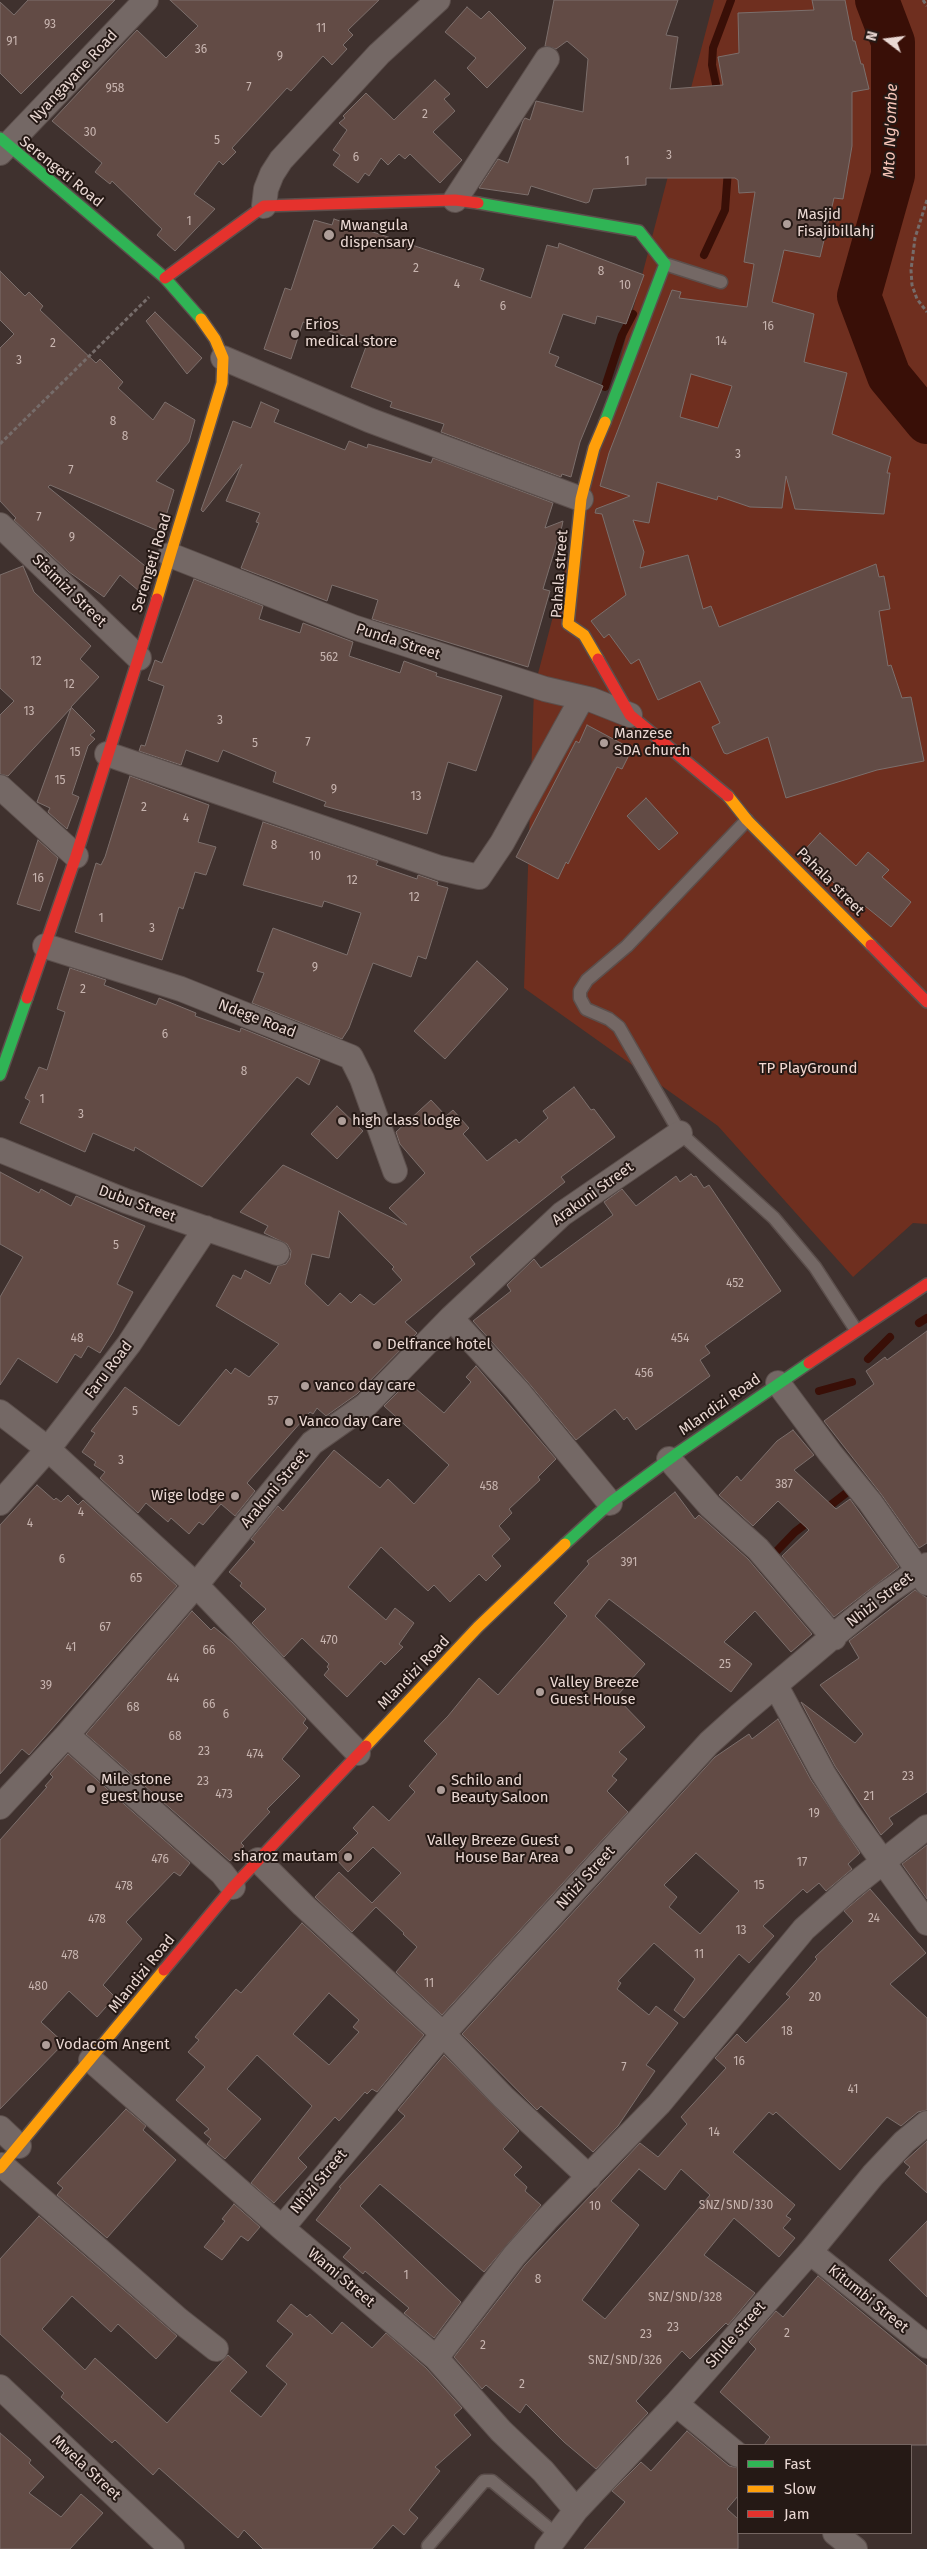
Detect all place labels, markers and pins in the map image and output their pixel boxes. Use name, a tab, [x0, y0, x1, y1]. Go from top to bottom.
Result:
place label: Masjid Fisajibillahj	[797, 206, 874, 241]
place label: Mwangula dispensary	[340, 217, 414, 252]
marker: Masjid Fisajibillahj	[781, 218, 793, 230]
marker: Mwangula dispensary	[322, 228, 336, 242]
place label: Erios medical store	[305, 316, 397, 351]
marker: Erios medical store	[289, 328, 301, 340]
place label: Manzese SDA church	[614, 725, 690, 760]
marker: Manzese SDA church	[598, 737, 610, 749]
place label: high class lodge	[352, 1112, 461, 1130]
marker: high class lodge	[336, 1115, 348, 1127]
place label: Delfrance hotel	[387, 1336, 491, 1354]
marker: Delfrance hotel	[371, 1339, 383, 1351]
place label: vanco day care	[315, 1377, 416, 1395]
marker: vanco day care	[299, 1380, 311, 1392]
place label: Vanco day Care	[299, 1413, 401, 1431]
marker: Vanco day Care	[283, 1416, 295, 1428]
place label: Wige lodge	[151, 1487, 225, 1505]
marker: Wige lodge	[229, 1490, 241, 1502]
place label: Valley Breeze Guest House	[550, 1674, 639, 1709]
marker: Valley Breeze Guest House	[534, 1686, 546, 1698]
place label: Mile stone guest house	[101, 1771, 183, 1806]
place label: Schilo and Beauty Saloon	[451, 1772, 549, 1807]
marker: Mile stone guest house	[85, 1783, 97, 1795]
marker: Schilo and Beauty Saloon	[435, 1784, 447, 1796]
place label: Valley Breeze Guest House Bar Area	[427, 1832, 559, 1867]
marker: Valley Breeze Guest House Bar Area	[563, 1844, 575, 1856]
place label: sharoz mautam	[233, 1848, 338, 1866]
marker: sharoz mautam	[342, 1851, 354, 1863]
place label: Vodacom Angent	[56, 2036, 170, 2054]
marker: Vodacom Angent	[40, 2039, 52, 2051]

